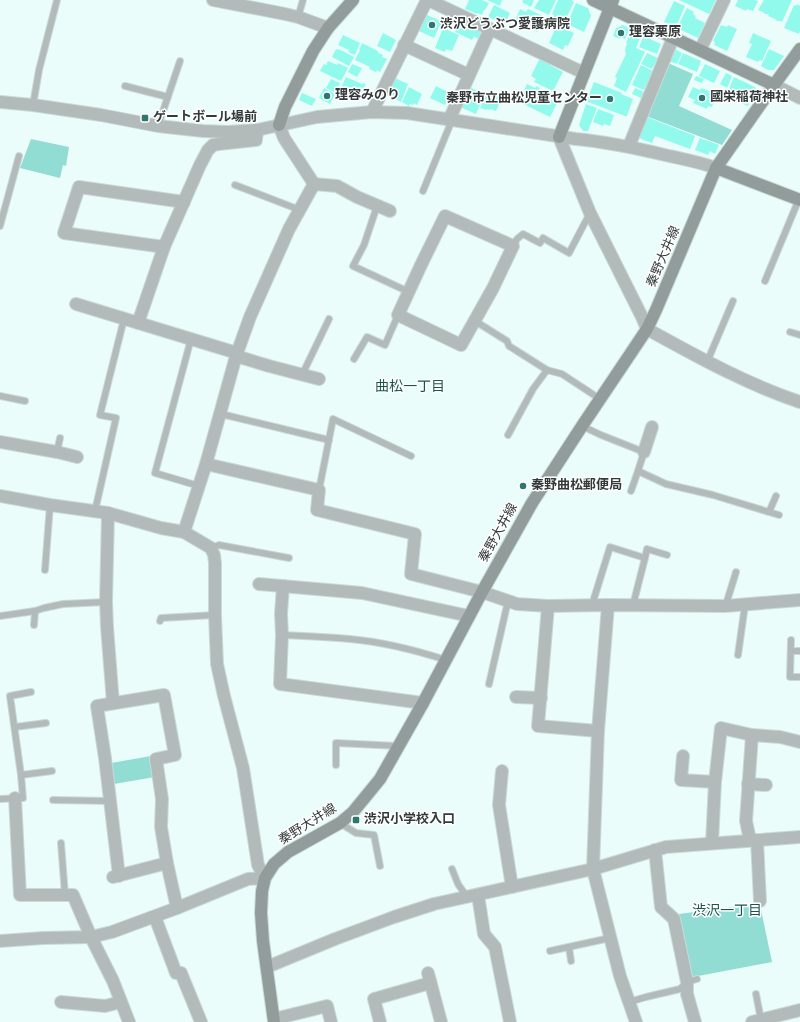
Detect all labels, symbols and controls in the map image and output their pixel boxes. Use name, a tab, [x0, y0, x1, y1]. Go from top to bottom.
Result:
place label: 渋沢どうぶつ愛護病院	[440, 16, 570, 33]
marker: 渋沢どうぶつ愛護病院	[427, 20, 437, 30]
place label: 理容栗原	[629, 25, 681, 41]
marker: 理容栗原	[616, 28, 626, 38]
place label: 理容みのり	[335, 87, 400, 104]
place label: 國栄稲荷神社	[710, 89, 788, 106]
place label: 秦野市立曲松児童センター	[446, 90, 602, 107]
marker: 理容みのり	[322, 91, 332, 101]
marker: 國栄稲荷神社	[697, 93, 707, 103]
marker: 秦野市立曲松児童センター	[605, 94, 615, 104]
place label: ゲートボール場前	[153, 109, 257, 126]
marker: ゲートボール場前	[140, 113, 150, 123]
street label: 秦野大井線	[643, 224, 684, 290]
district label: 曲松一丁目	[375, 379, 445, 396]
place label: 秦野曲松郵便局	[531, 477, 622, 494]
marker: 秦野曲松郵便局	[518, 481, 528, 491]
street label: 秦野大井線	[475, 500, 522, 565]
street label: 秦野大井線	[276, 800, 340, 849]
place label: 渋沢小学校入口	[364, 811, 455, 828]
marker: 渋沢小学校入口	[351, 815, 361, 825]
district label: 渋沢一丁目	[692, 903, 762, 920]

